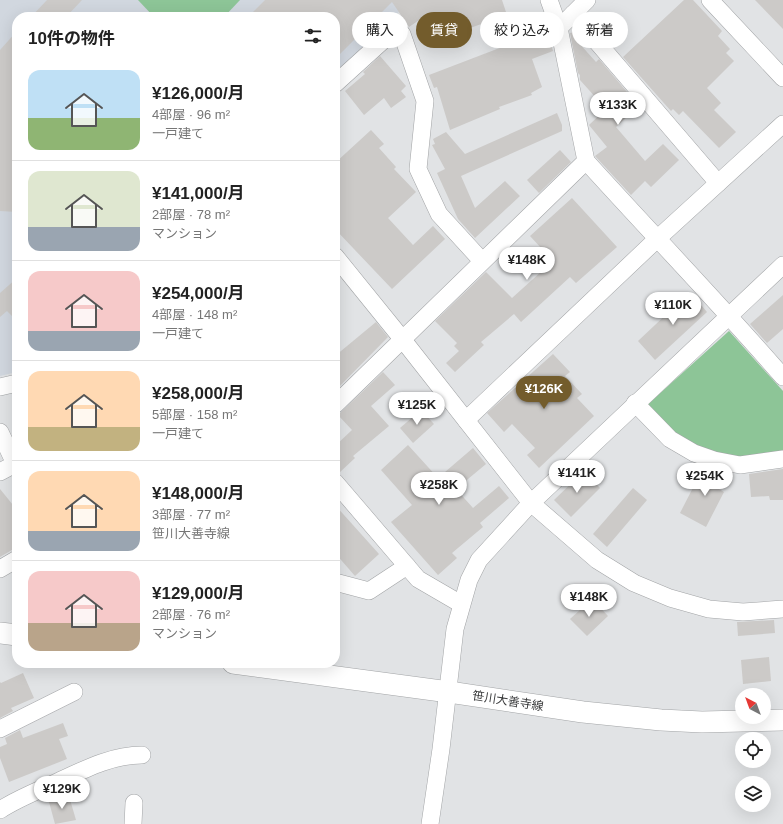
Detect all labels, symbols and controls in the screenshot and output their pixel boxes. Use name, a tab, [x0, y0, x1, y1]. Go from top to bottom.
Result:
chip: 購入	[352, 12, 408, 48]
chip: 賃貸	[416, 12, 472, 48]
chip: 絞り込み	[480, 12, 564, 48]
chip: 新着	[572, 12, 628, 48]
icon: filters	[302, 25, 324, 47]
text: 10件の物件	[28, 29, 115, 48]
text: ¥126,000/月	[152, 84, 245, 103]
icon: home	[60, 86, 108, 134]
pin: ¥133K	[590, 92, 646, 126]
text: ¥133K	[599, 97, 637, 112]
text: 4部屋 · 96 m²	[152, 107, 230, 122]
text: 一戸建て	[152, 126, 204, 141]
text: ¥141,000/月	[152, 184, 245, 203]
icon: home	[60, 187, 108, 235]
text: 2部屋 · 78 m²	[152, 207, 230, 222]
text: マンション	[152, 226, 217, 241]
pin: ¥148K	[499, 247, 555, 281]
text: ¥148K	[508, 252, 546, 267]
text: ¥254,000/月	[152, 284, 245, 303]
icon: home	[60, 287, 108, 335]
pin: ¥110K	[645, 292, 701, 326]
text: ¥110K	[654, 297, 692, 312]
text: 4部屋 · 148 m²	[152, 307, 237, 322]
text: 一戸建て	[152, 326, 204, 341]
pin: ¥126K	[516, 376, 572, 410]
text: ¥126K	[525, 381, 563, 396]
text: ¥258,000/月	[152, 384, 245, 403]
icon: home	[60, 387, 108, 435]
pin: ¥125K	[389, 392, 445, 426]
text: ¥125K	[398, 397, 436, 412]
text: 5部屋 · 158 m²	[152, 407, 237, 422]
text: 一戸建て	[152, 426, 204, 441]
pin: ¥141K	[549, 460, 605, 494]
pin: ¥254K	[677, 463, 733, 497]
text: ¥141K	[558, 465, 596, 480]
text: ¥254K	[686, 468, 724, 483]
pin: ¥258K	[411, 472, 467, 506]
text: ¥258K	[420, 477, 458, 492]
text: ¥148,000/月	[152, 484, 245, 503]
icon: home	[60, 487, 108, 535]
text: 3部屋 · 77 m²	[152, 507, 230, 522]
text: 笹川大善寺線	[152, 526, 230, 541]
text: ¥129,000/月	[152, 584, 245, 603]
pin: ¥148K	[561, 584, 617, 618]
icon: home	[60, 587, 108, 635]
text: ¥148K	[570, 589, 608, 604]
text: 2部屋 · 76 m²	[152, 607, 230, 622]
text: マンション	[152, 626, 217, 641]
street label: 笹川大善寺線	[471, 688, 545, 714]
north arrow	[735, 688, 771, 724]
map controls	[735, 688, 771, 812]
button: locate	[735, 732, 771, 768]
pin: ¥129K	[34, 776, 90, 810]
button: layers	[735, 776, 771, 812]
text: ¥129K	[43, 781, 81, 796]

